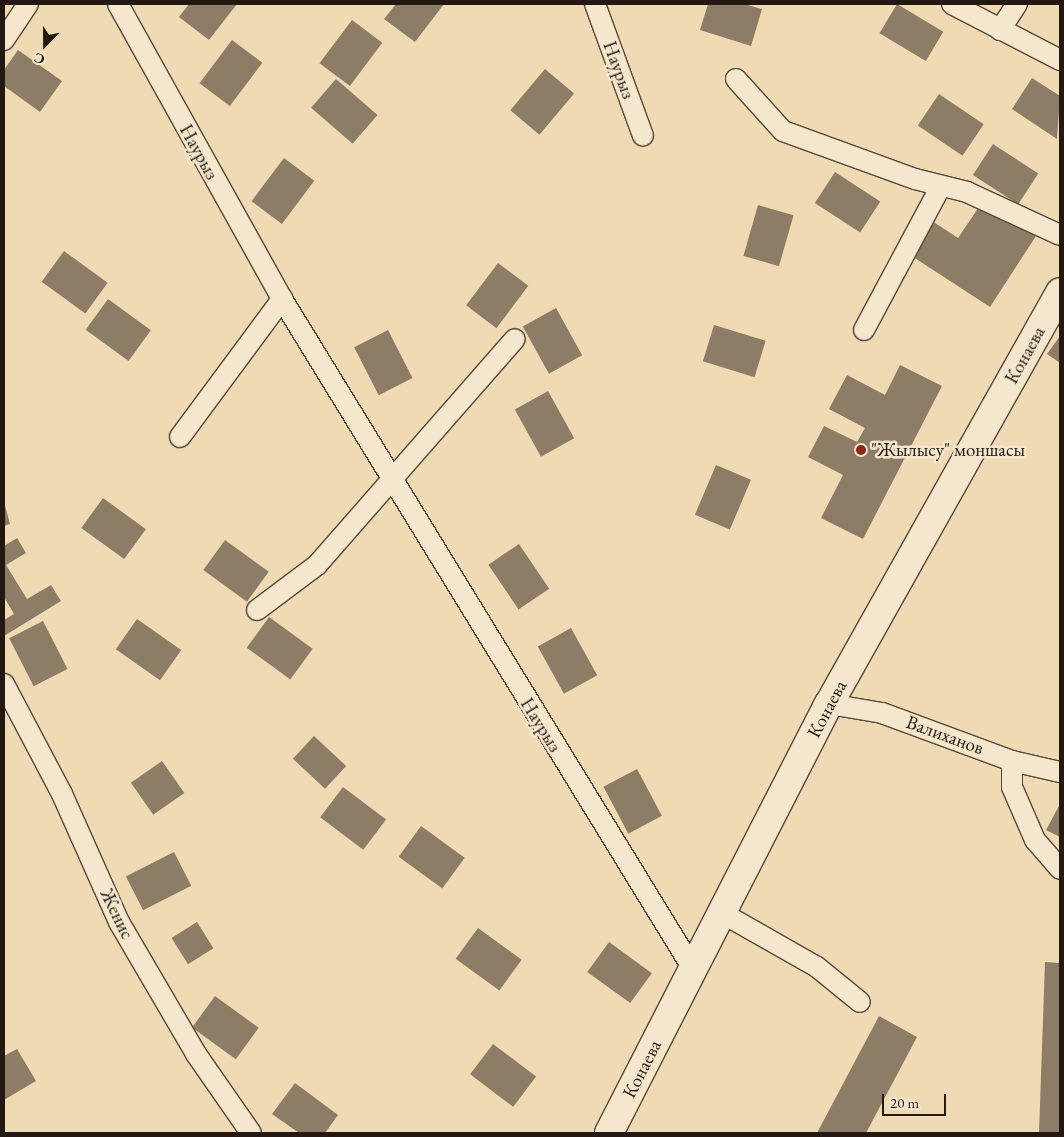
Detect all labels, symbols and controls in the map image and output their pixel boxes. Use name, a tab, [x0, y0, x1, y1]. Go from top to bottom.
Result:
north arrow	[20, 20, 70, 70]
street label: Наурыз	[598, 38, 640, 102]
text: С	[31, 49, 47, 69]
street label: Наурыз	[175, 120, 223, 184]
street label: Конаева	[1000, 322, 1050, 388]
place label: "Жылысу" моншасы	[871, 439, 1025, 461]
marker: "Жылысу" моншасы	[855, 444, 867, 456]
street label: Конаева	[802, 676, 852, 742]
street label: Наурыз	[515, 694, 567, 756]
street label: Валиханов	[903, 710, 987, 760]
street label: Женис	[95, 885, 139, 943]
street label: Конаева	[618, 1036, 666, 1102]
scale bar	[884, 1084, 948, 1116]
text: 20 m	[890, 1093, 919, 1112]

